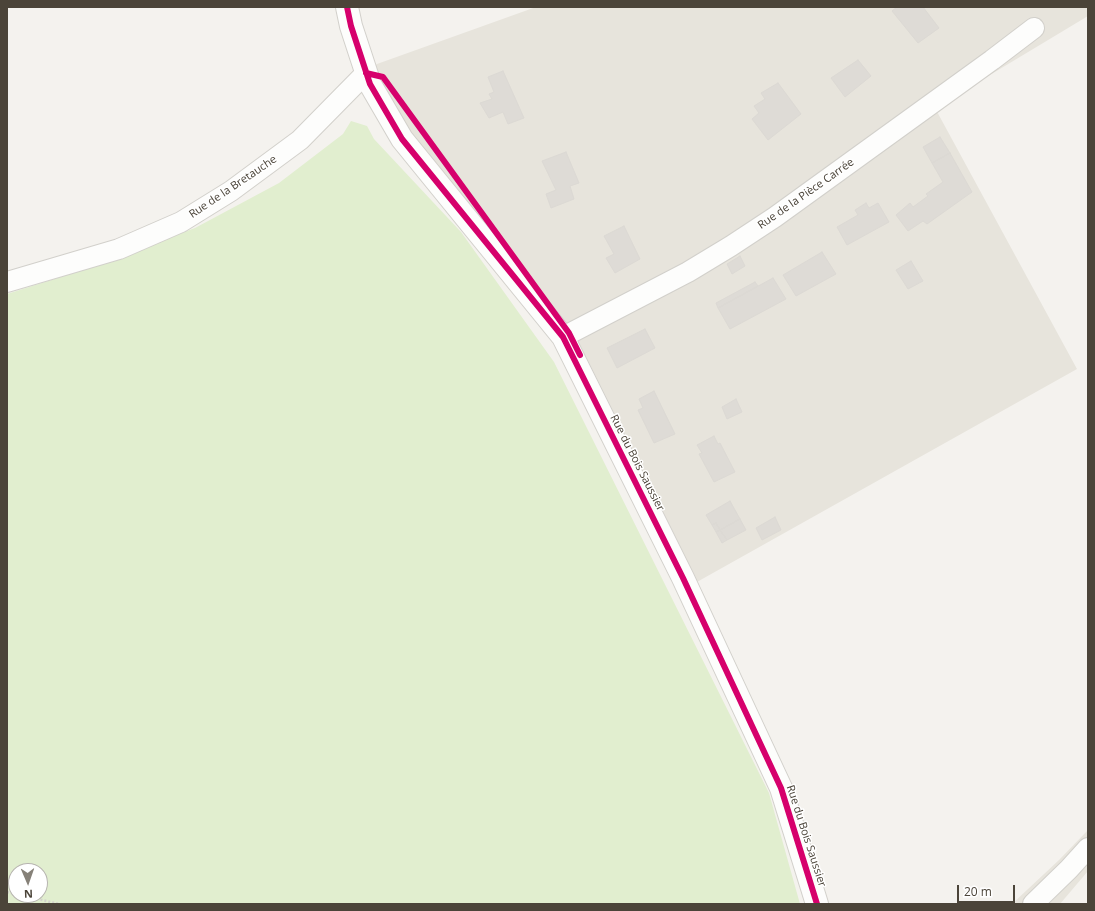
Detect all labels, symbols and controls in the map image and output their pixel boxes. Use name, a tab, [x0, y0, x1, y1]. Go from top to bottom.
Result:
street label: Rue de la Bretauche	[187, 153, 279, 221]
street label: Rue de la Pièce Carrée	[755, 156, 857, 232]
street label: Rue du Bois Saussier	[607, 413, 667, 513]
street label: Rue du Bois Saussier	[783, 783, 829, 889]
north arrow	[8, 863, 48, 903]
scale bar	[959, 877, 1017, 903]
text: 20 m	[964, 883, 992, 900]
text: N	[24, 887, 33, 902]

